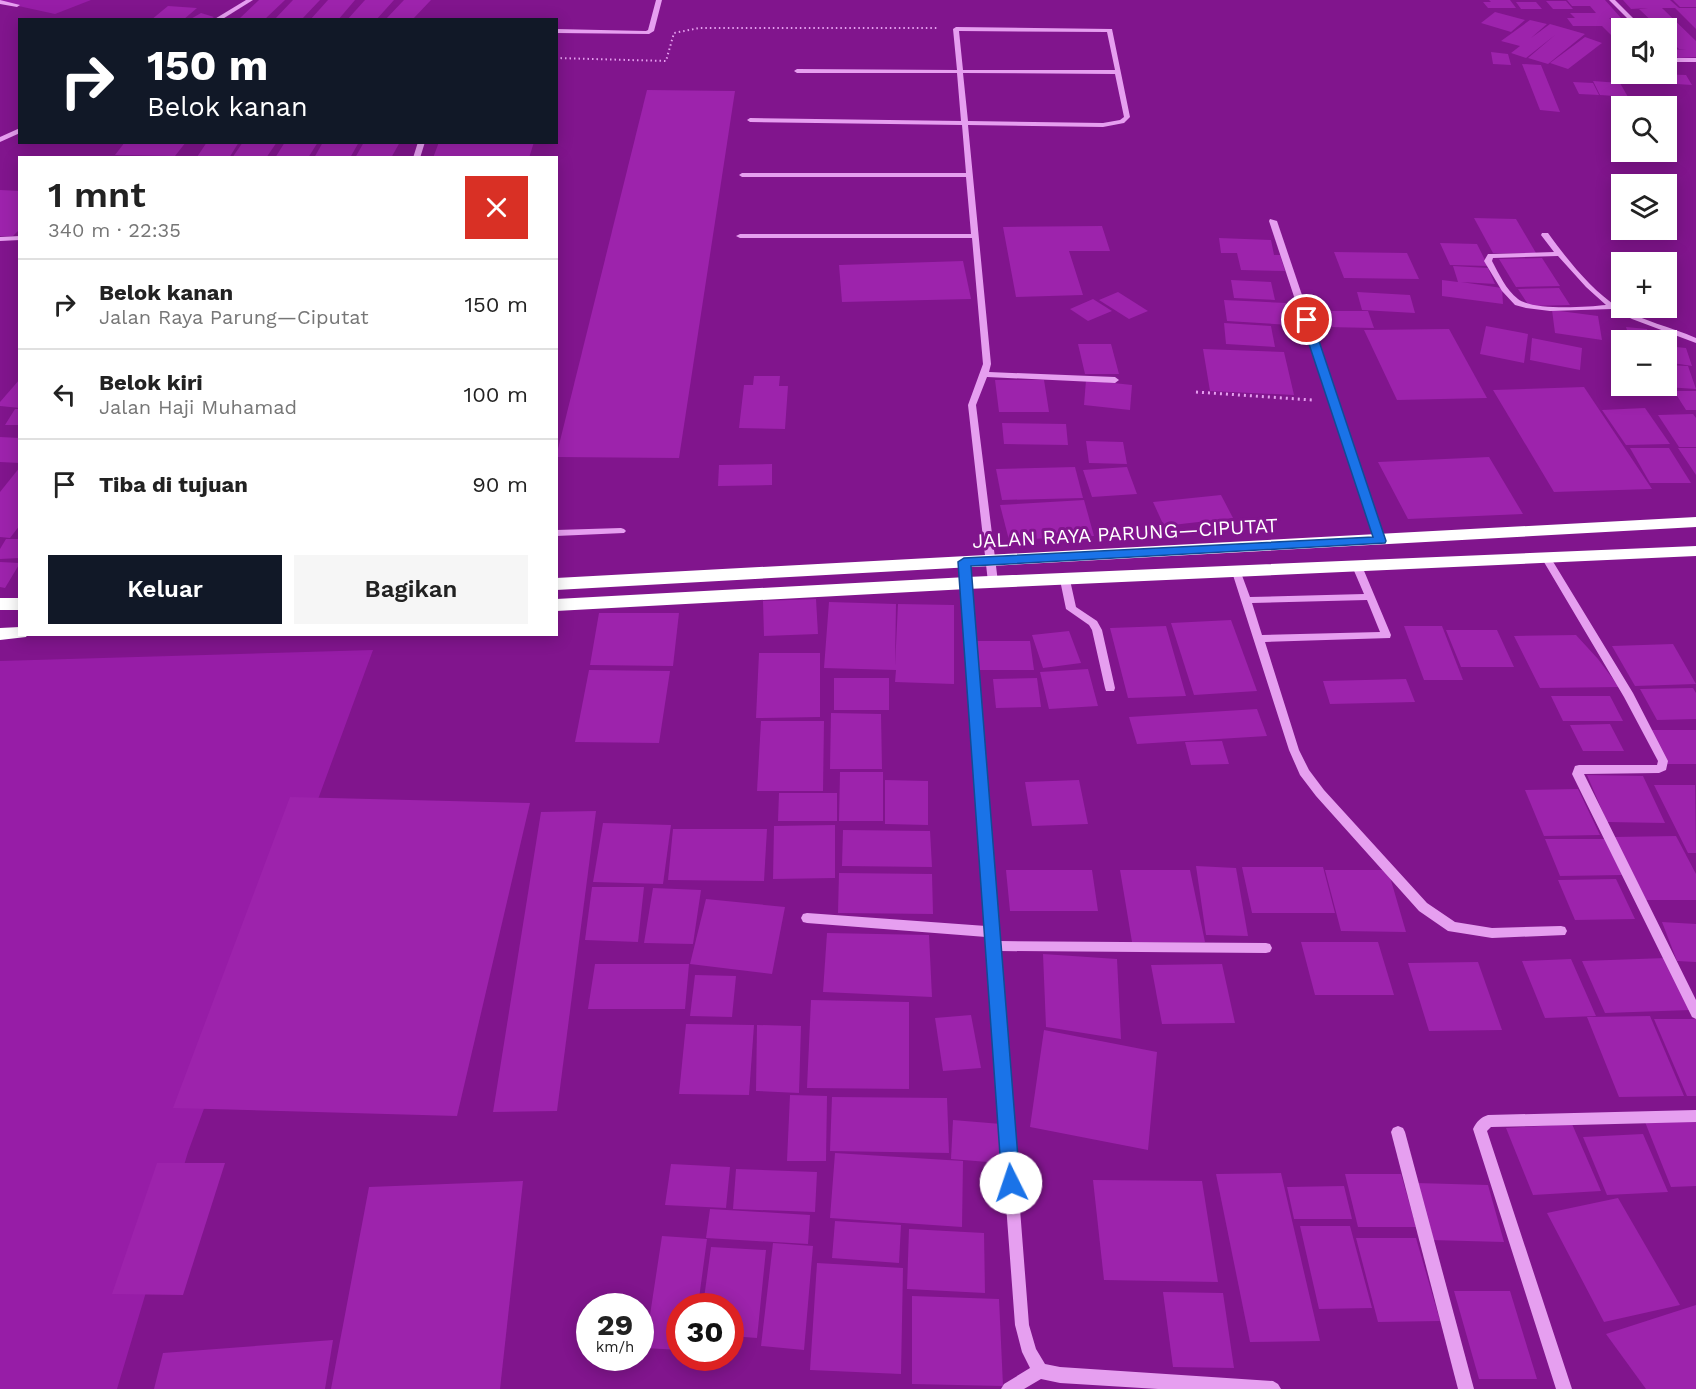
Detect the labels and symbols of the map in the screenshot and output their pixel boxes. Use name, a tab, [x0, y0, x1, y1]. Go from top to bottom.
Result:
pin	[1281, 294, 1332, 345]
street label: JALAN RAYA PARUNG—CIPUTAT	[971, 513, 1279, 553]
position arrow	[979, 1151, 1043, 1215]
speed limit sign: 30	[666, 1293, 744, 1371]

